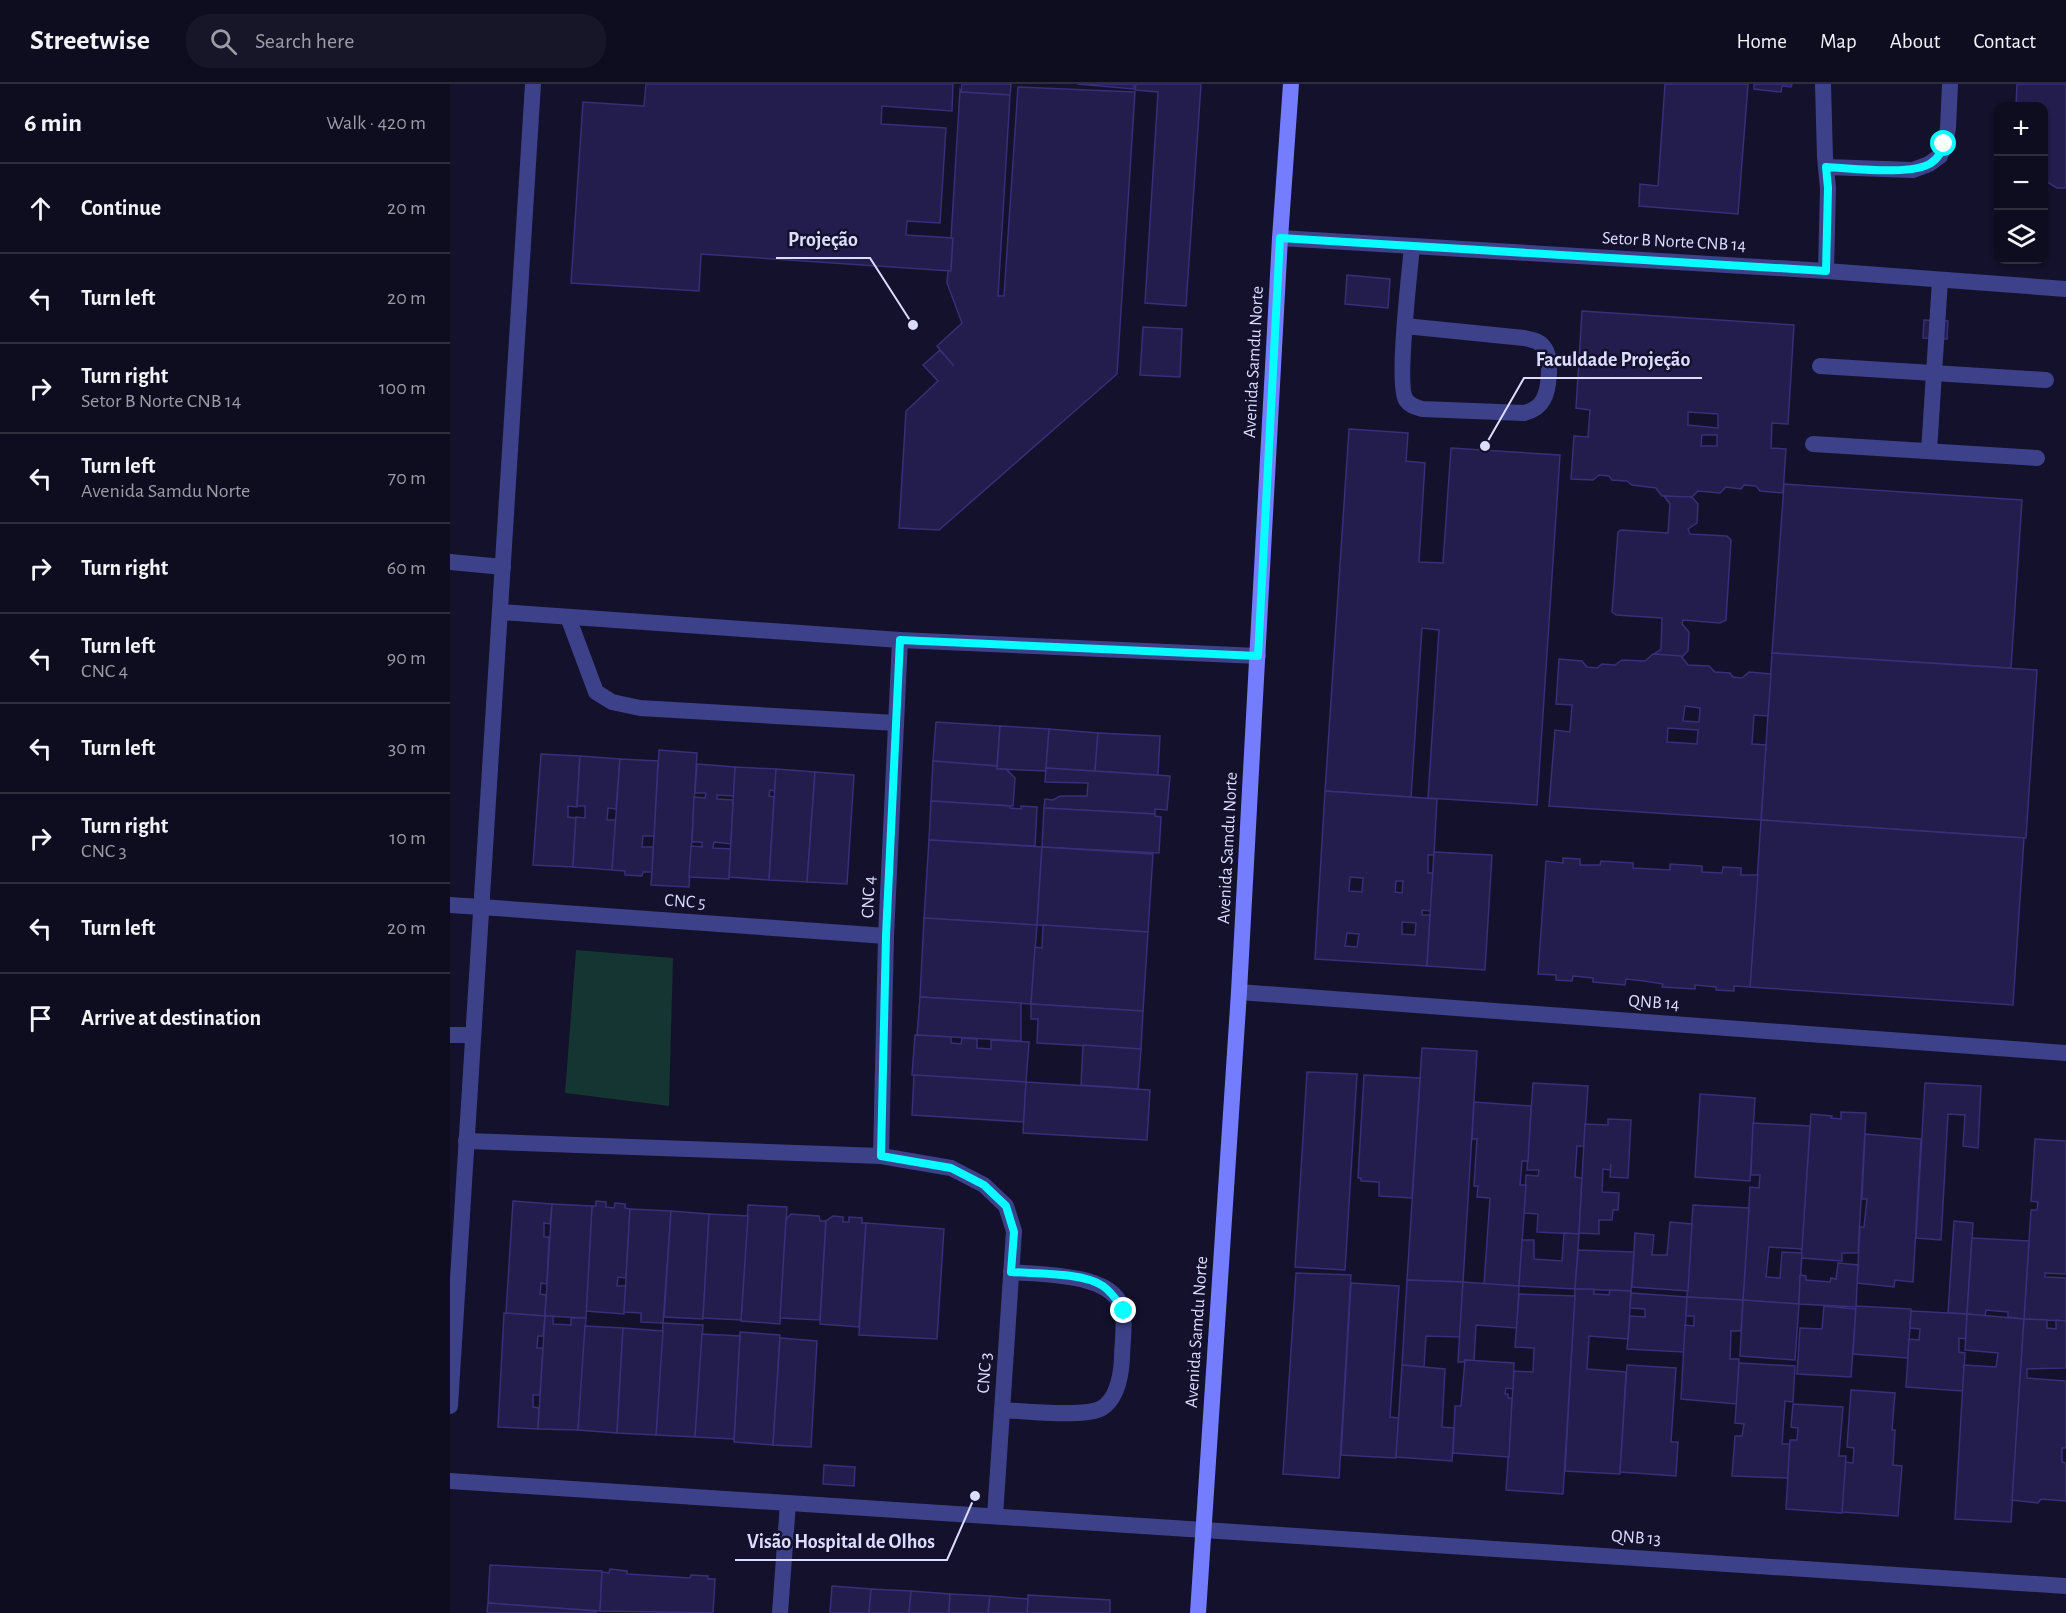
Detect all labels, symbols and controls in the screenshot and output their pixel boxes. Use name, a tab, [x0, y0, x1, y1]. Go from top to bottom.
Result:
search box	[186, 14, 606, 68]
icon: search	[207, 25, 240, 58]
text: Streetwise	[30, 27, 150, 55]
text: Search here	[255, 30, 354, 52]
text: Home	[1736, 31, 1787, 52]
text: Map	[1820, 31, 1857, 52]
text: About	[1890, 31, 1940, 52]
text: Contact	[1973, 31, 2036, 52]
map controls	[1994, 102, 2048, 264]
button: +	[1994, 102, 2048, 156]
text: 6 min	[24, 110, 82, 136]
text: Walk · 420 m	[326, 113, 426, 133]
route start	[1930, 130, 1956, 156]
button: −	[1994, 156, 2048, 210]
icon: ahead	[24, 192, 57, 225]
text: Continue	[81, 197, 161, 219]
text: 20 m	[387, 198, 426, 218]
button: layers	[1994, 210, 2048, 264]
callout: Projeção	[776, 220, 870, 258]
street label: Setor B Norte CNB 14	[1601, 229, 1747, 255]
text: Projeção	[788, 230, 858, 250]
icon: left	[24, 282, 57, 315]
street label: Avenida Samdu Norte	[1241, 285, 1267, 439]
text: Turn left	[81, 287, 155, 309]
text: 20 m	[387, 288, 426, 308]
callout: Faculdade Projeção	[1524, 340, 1702, 378]
text: Faculdade Projeção	[1536, 350, 1690, 370]
text: Turn right	[81, 365, 168, 387]
icon: right	[24, 372, 57, 405]
text: 100 m	[379, 378, 426, 398]
text: Setor B Norte CNB 14	[81, 391, 241, 411]
text: Turn left	[81, 455, 155, 477]
icon: left	[24, 462, 57, 495]
text: 70 m	[388, 468, 426, 488]
text: Avenida Samdu Norte	[81, 481, 250, 501]
icon: right	[24, 552, 57, 585]
text: Turn right	[81, 557, 168, 579]
text: 60 m	[387, 558, 426, 578]
text: Turn left	[81, 635, 155, 657]
icon: left	[24, 642, 57, 675]
text: 90 m	[387, 648, 426, 668]
text: CNC 4	[81, 661, 128, 681]
icon: left	[24, 732, 57, 765]
text: Turn left	[81, 737, 155, 759]
text: 30 m	[388, 738, 426, 758]
street label: Avenida Samdu Norte	[1215, 771, 1241, 925]
text: Turn right	[81, 815, 168, 837]
icon: right	[24, 822, 57, 855]
text: 10 m	[389, 828, 426, 848]
text: CNC 3	[81, 841, 127, 861]
street label: CNC 4	[859, 875, 879, 919]
street label: CNC 5	[664, 892, 706, 912]
icon: left	[24, 912, 57, 945]
text: Turn left	[81, 917, 155, 939]
text: 20 m	[387, 918, 426, 938]
street label: QNB 14	[1628, 992, 1681, 1014]
icon: arrive	[24, 1002, 57, 1035]
text: Arrive at destination	[81, 1007, 261, 1029]
street label: Avenida Samdu Norte	[1183, 1255, 1211, 1409]
route end	[1110, 1297, 1136, 1323]
street label: CNC 3	[975, 1352, 995, 1394]
callout: Visão Hospital de Olhos	[735, 1522, 947, 1560]
street label: QNB 13	[1610, 1527, 1662, 1549]
text: Visão Hospital de Olhos	[747, 1532, 935, 1552]

